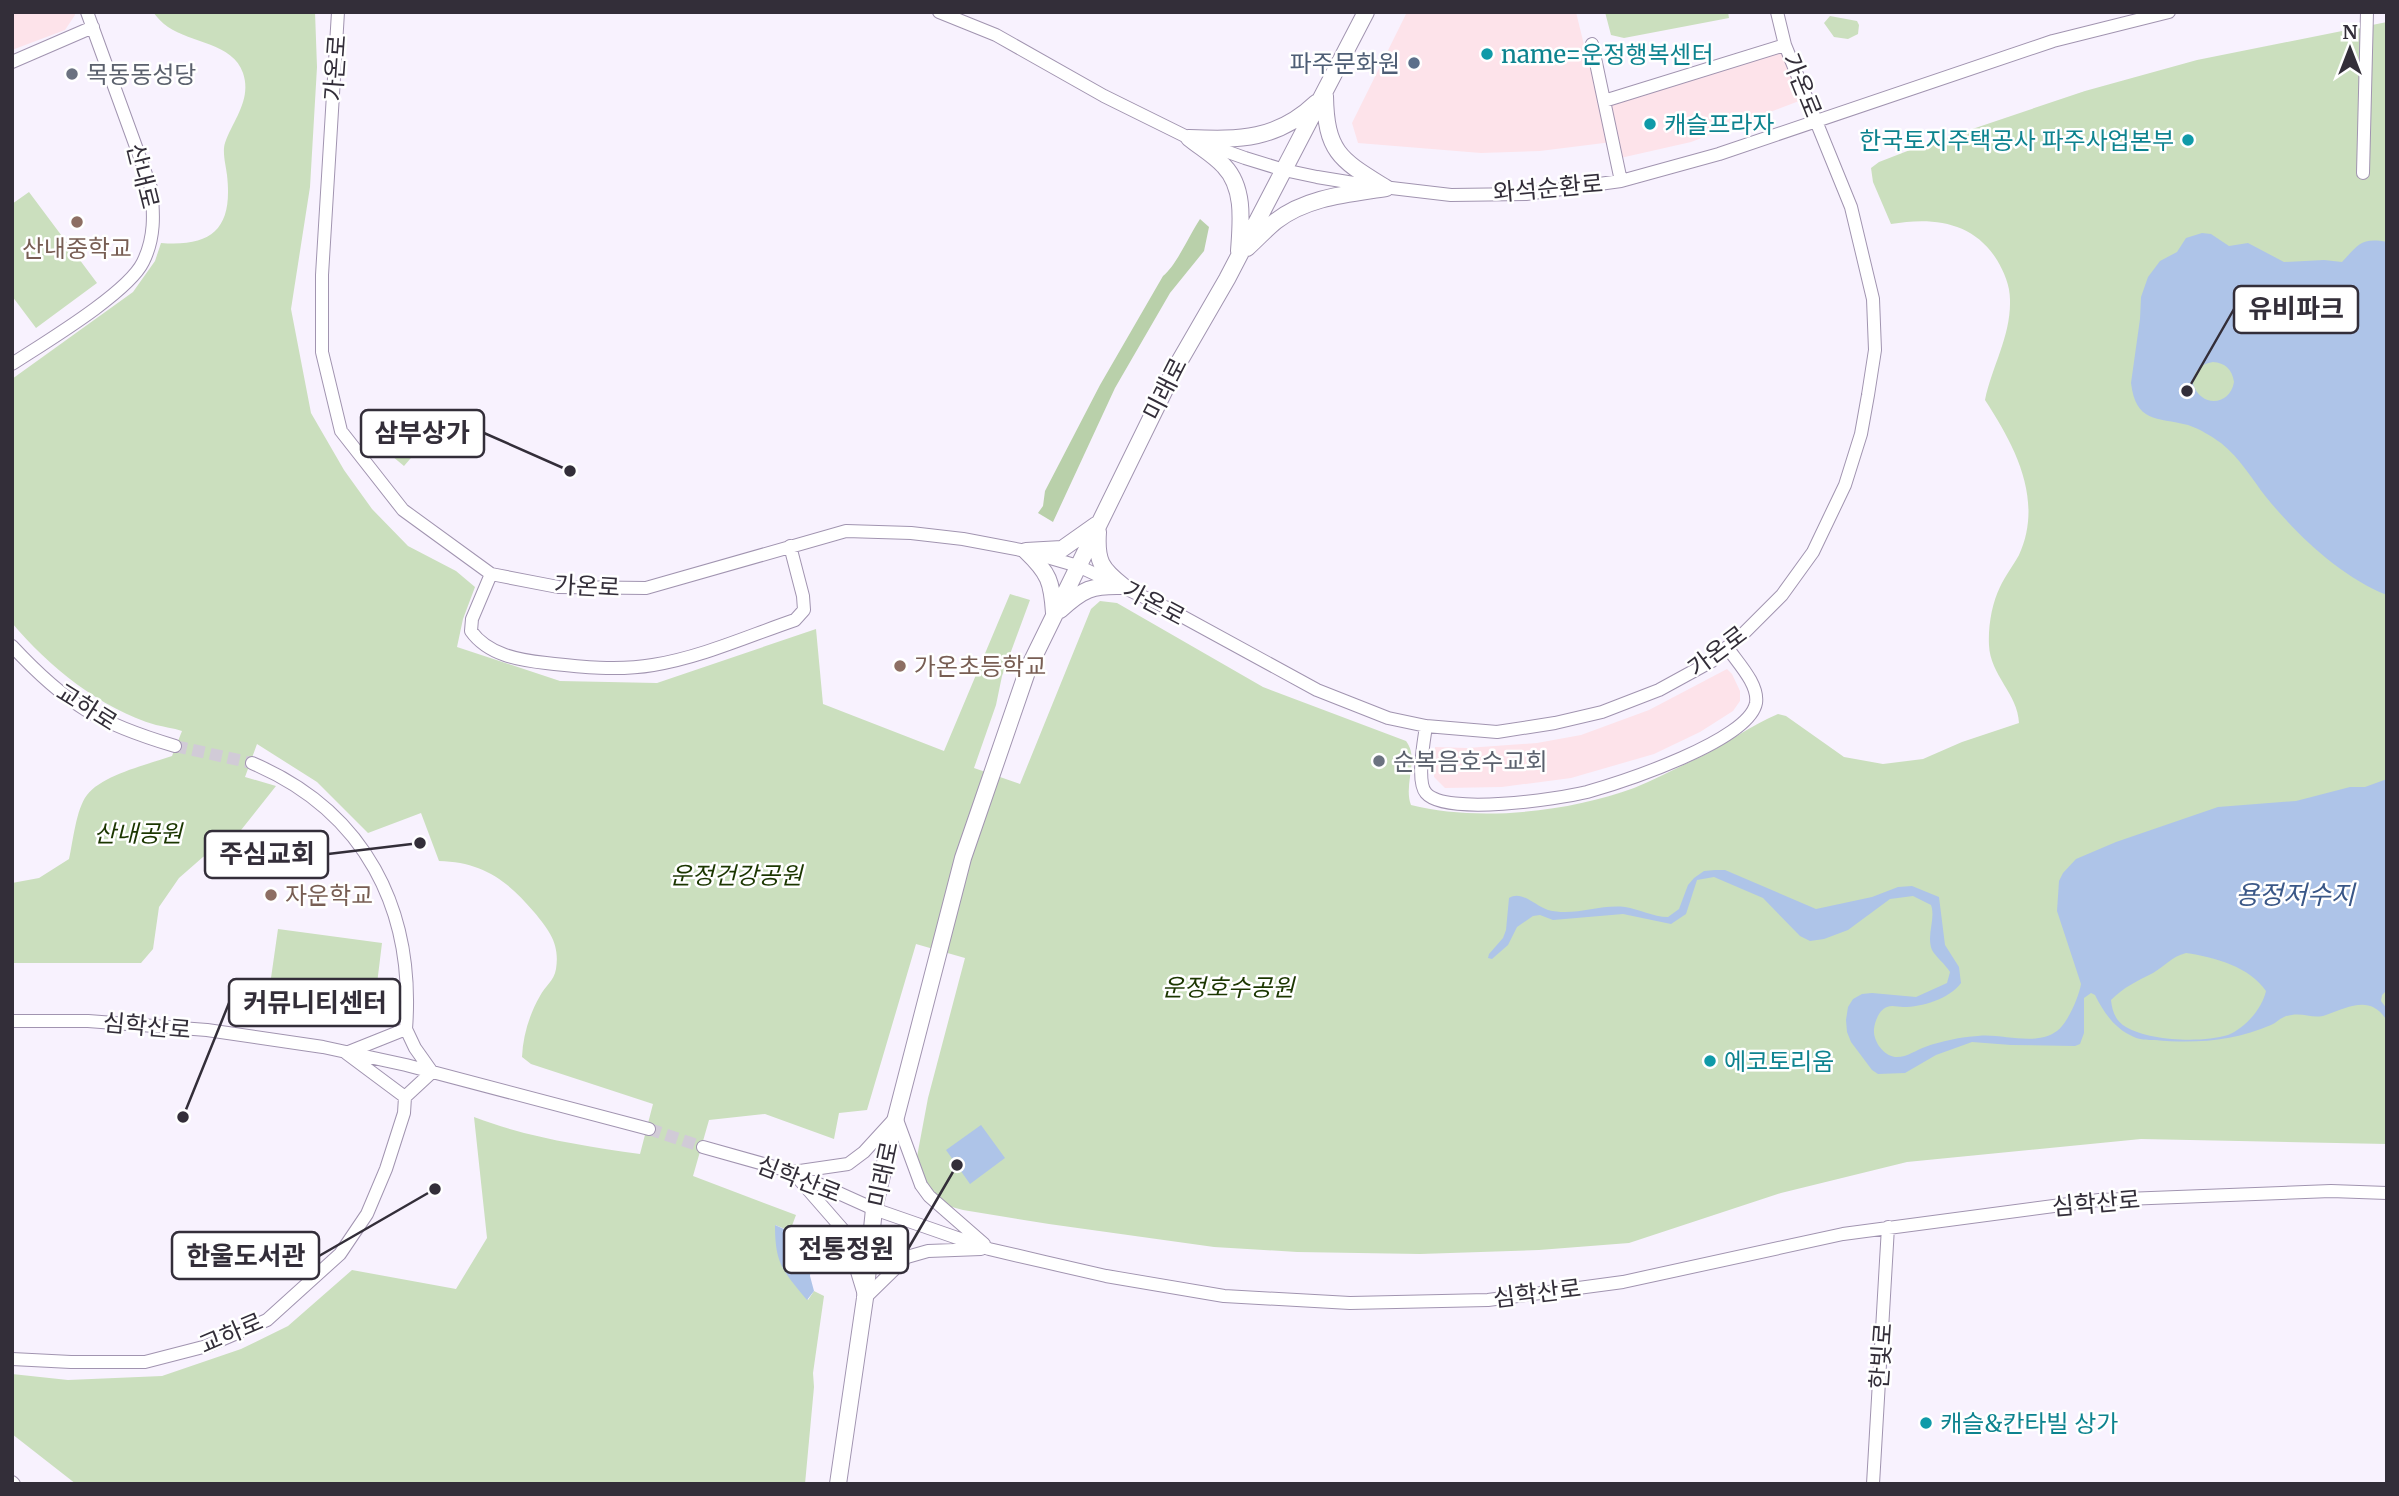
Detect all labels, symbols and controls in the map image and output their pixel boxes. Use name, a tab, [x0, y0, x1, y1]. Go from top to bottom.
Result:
north arrow	[2315, 14, 2385, 84]
text: N	[2342, 20, 2358, 44]
street label: 가온로	[317, 34, 353, 102]
place label: name=운정행복센터	[1501, 39, 1714, 70]
marker: name=운정행복센터	[1479, 46, 1495, 62]
place label: 파주문화원	[1290, 48, 1400, 79]
street label: 가온로	[1775, 48, 1829, 122]
marker: 파주문화원	[1406, 55, 1422, 71]
place label: 목동동성당	[86, 59, 196, 90]
marker: 목동동성당	[64, 66, 80, 82]
place label: 캐슬프라자	[1664, 109, 1774, 140]
marker: 캐슬프라자	[1642, 116, 1658, 132]
place label: 한국토지주택공사 파주사업본부	[1859, 125, 2174, 156]
marker: 한국토지주택공사 파주사업본부	[2180, 132, 2196, 148]
street label: 산내로	[120, 140, 166, 212]
street label: 와석순환로	[1492, 168, 1604, 208]
marker: 산내중학교	[69, 214, 85, 230]
place label: 산내중학교	[22, 233, 132, 264]
callout: 유비파크	[2234, 286, 2358, 333]
text: 유비파크	[2248, 292, 2344, 325]
street label: 미래로	[1136, 352, 1194, 426]
callout: 삼부상가	[361, 410, 484, 457]
text: 삼부상가	[374, 416, 470, 449]
street label: 가온로	[553, 569, 621, 603]
street label: 가온로	[1117, 574, 1191, 632]
street label: 가온로	[1681, 619, 1753, 683]
place label: 가온초등학교	[914, 651, 1046, 682]
marker: 가온초등학교	[892, 658, 908, 674]
street label: 교하로	[51, 676, 123, 738]
place label: 순복음호수교회	[1393, 746, 1548, 777]
marker: 순복음호수교회	[1371, 753, 1387, 769]
park label: 산내공원	[94, 818, 184, 849]
callout: 주심교회	[205, 831, 328, 878]
text: 주심교회	[219, 837, 315, 870]
park label: 운정건강공원	[670, 860, 804, 891]
water label: 용정저수지	[2235, 878, 2357, 911]
place label: 자운학교	[285, 880, 373, 911]
marker: 자운학교	[263, 887, 279, 903]
park label: 운정호수공원	[1162, 972, 1296, 1003]
callout: 커뮤니티센터	[229, 979, 400, 1026]
text: 커뮤니티센터	[243, 986, 387, 1019]
street label: 심학산로	[102, 1007, 192, 1045]
place label: 에코토리움	[1724, 1046, 1834, 1077]
marker: 에코토리움	[1702, 1053, 1718, 1069]
street label: 미래로	[861, 1138, 905, 1210]
street label: 심학산로	[752, 1149, 846, 1209]
street label: 심학산로	[2051, 1184, 2141, 1222]
callout: 전통정원	[784, 1226, 908, 1273]
callout: 한울도서관	[172, 1232, 319, 1279]
text: 전통정원	[798, 1232, 894, 1265]
text: 한울도서관	[186, 1239, 306, 1272]
street label: 심학산로	[1491, 1272, 1583, 1314]
street label: 교하로	[194, 1306, 268, 1360]
street label: 한빛로	[1863, 1322, 1899, 1390]
place label: 캐슬&칸타빌 상가	[1940, 1408, 2118, 1439]
marker: 캐슬&칸타빌 상가	[1918, 1415, 1934, 1431]

